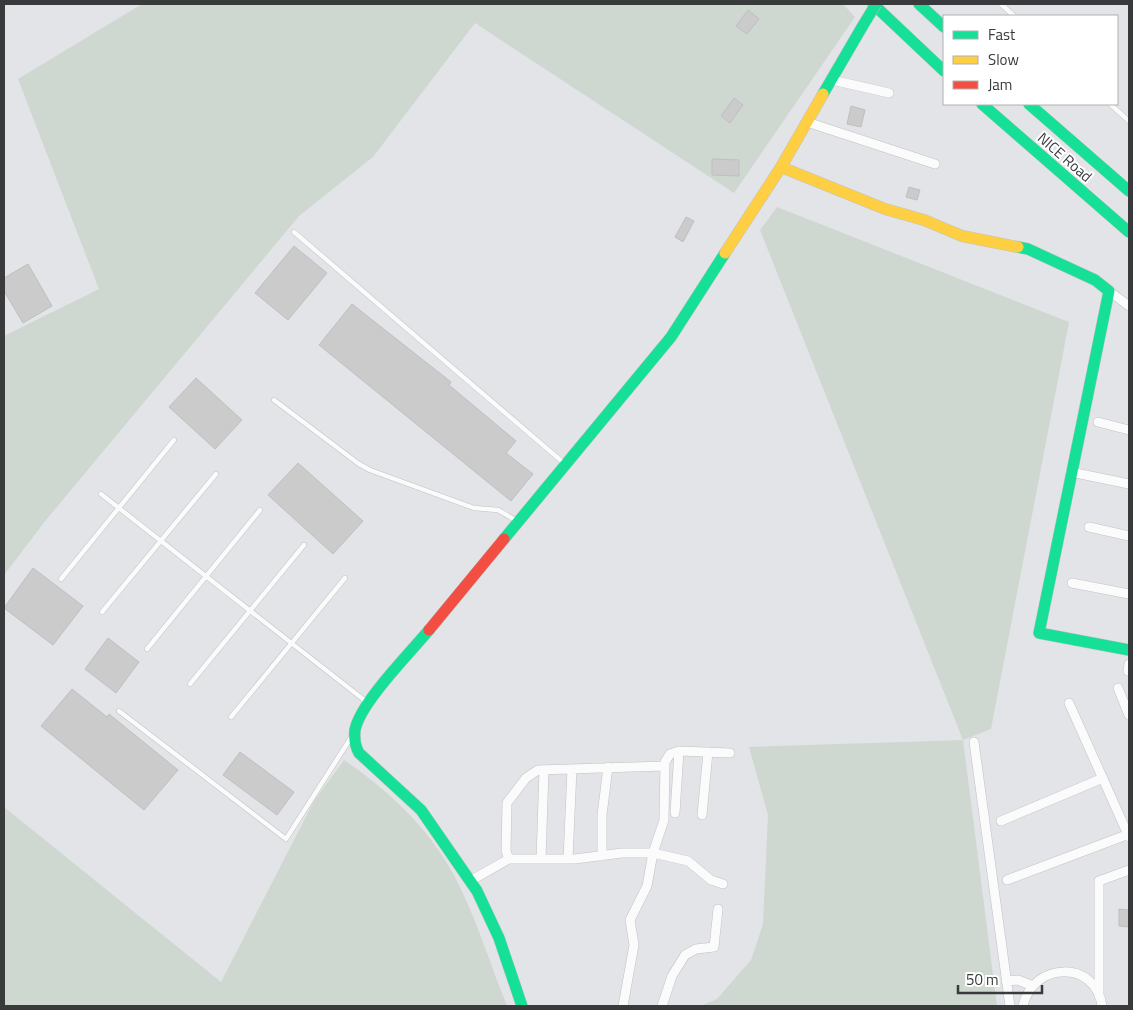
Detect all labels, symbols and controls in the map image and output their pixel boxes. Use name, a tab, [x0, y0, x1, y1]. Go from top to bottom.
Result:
legend	[943, 15, 1118, 105]
text: Fast	[988, 23, 1016, 46]
text: Slow	[988, 48, 1019, 71]
text: Jam	[988, 73, 1012, 96]
street label: NICE Road	[1033, 127, 1097, 187]
scale bar	[958, 962, 1042, 994]
text: 50 m	[966, 968, 999, 991]

